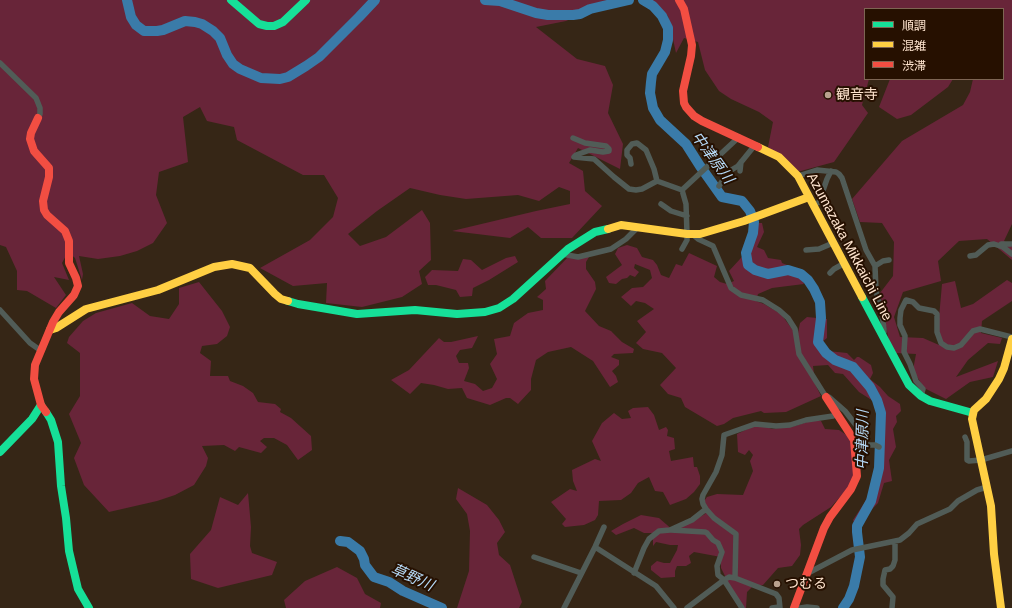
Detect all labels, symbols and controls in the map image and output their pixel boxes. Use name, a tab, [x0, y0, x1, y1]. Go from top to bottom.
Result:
legend	[864, 8, 1004, 80]
text: 順調	[902, 19, 926, 33]
text: 混雑	[902, 39, 926, 53]
text: 渋滞	[902, 59, 926, 73]
place label: 観音寺	[836, 87, 878, 103]
marker: 観音寺	[823, 90, 833, 100]
water label: 中津原川	[687, 128, 737, 188]
street label: Azumazaka Mikkaichi Line	[803, 170, 895, 324]
water label: 中津原川	[853, 410, 873, 470]
water label: 草野川	[388, 561, 436, 595]
place label: つむる	[785, 576, 827, 592]
marker: つむる	[772, 579, 782, 589]

